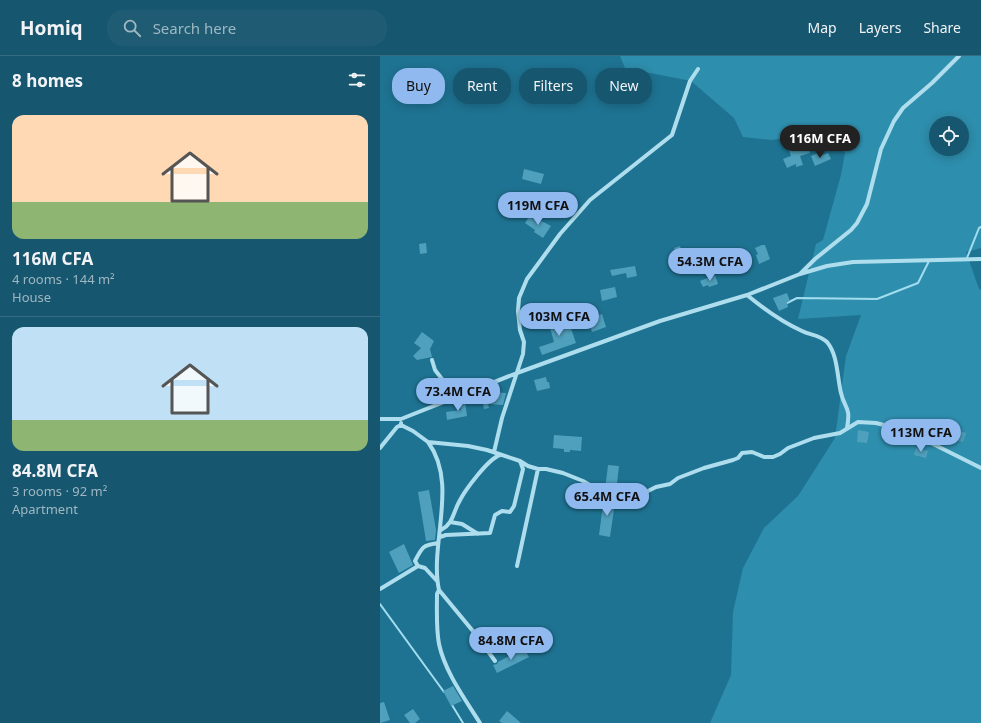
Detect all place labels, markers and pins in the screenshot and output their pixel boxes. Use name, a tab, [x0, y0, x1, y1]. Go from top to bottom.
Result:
pin: 116M CFA	[779, 125, 861, 159]
pin: 119M CFA	[497, 192, 579, 226]
pin: 54.3M CFA	[664, 248, 756, 282]
pin: 103M CFA	[518, 303, 600, 337]
pin: 73.4M CFA	[412, 378, 504, 412]
pin: 113M CFA	[880, 419, 962, 453]
pin: 65.4M CFA	[561, 483, 653, 517]
pin: 84.8M CFA	[465, 627, 557, 661]

